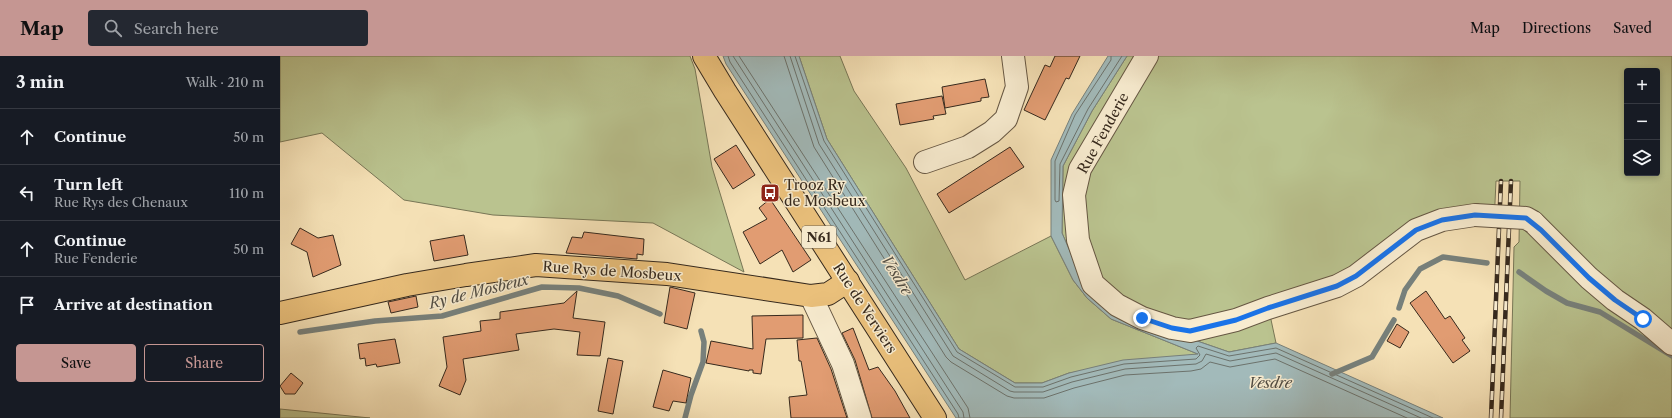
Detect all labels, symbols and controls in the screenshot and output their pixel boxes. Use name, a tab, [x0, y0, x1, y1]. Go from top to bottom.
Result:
search box	[88, 10, 368, 46]
text: Map	[20, 17, 64, 40]
icon: search	[102, 17, 124, 39]
text: Search here	[134, 19, 219, 38]
text: Map	[1470, 19, 1500, 37]
text: Directions	[1522, 19, 1591, 37]
text: Saved	[1613, 19, 1652, 37]
map controls	[1624, 68, 1660, 176]
button: +	[1624, 68, 1660, 104]
text: 3 min	[16, 72, 65, 92]
text: Walk · 210 m	[186, 74, 264, 90]
street label: Rue Fenderie	[1073, 89, 1133, 177]
button: −	[1624, 104, 1660, 140]
icon: ahead	[16, 126, 38, 148]
text: Continue	[54, 127, 126, 146]
text: 50 m	[233, 129, 264, 145]
button: layers	[1624, 140, 1660, 176]
text: Turn left	[54, 175, 123, 194]
place label: Trooz Ry de Mosbeux	[784, 176, 866, 210]
icon: left	[16, 182, 38, 204]
bus stop icon: Trooz Ry de Mosbeux	[759, 182, 781, 204]
text: 110 m	[229, 185, 264, 201]
text: Rue Rys des Chenaux	[54, 194, 188, 210]
road number: N61	[802, 226, 836, 248]
text: Continue	[54, 231, 126, 250]
icon: ahead	[16, 238, 38, 260]
text: 50 m	[233, 241, 264, 257]
text: Rue Fenderie	[54, 250, 138, 266]
water label: Vesdre	[877, 251, 917, 299]
street label: Rue Rys de Mosbeux	[542, 257, 683, 285]
street label: Rue de Verviers	[829, 259, 901, 357]
water label: Ry de Mosbeux	[426, 269, 532, 313]
icon: arrive	[16, 294, 38, 316]
text: Arrive at destination	[54, 295, 213, 314]
route end	[1133, 309, 1151, 327]
route start	[1634, 310, 1652, 328]
button: Save	[16, 344, 136, 382]
button: Share	[144, 344, 264, 382]
water label: Vesdre	[1248, 373, 1293, 392]

